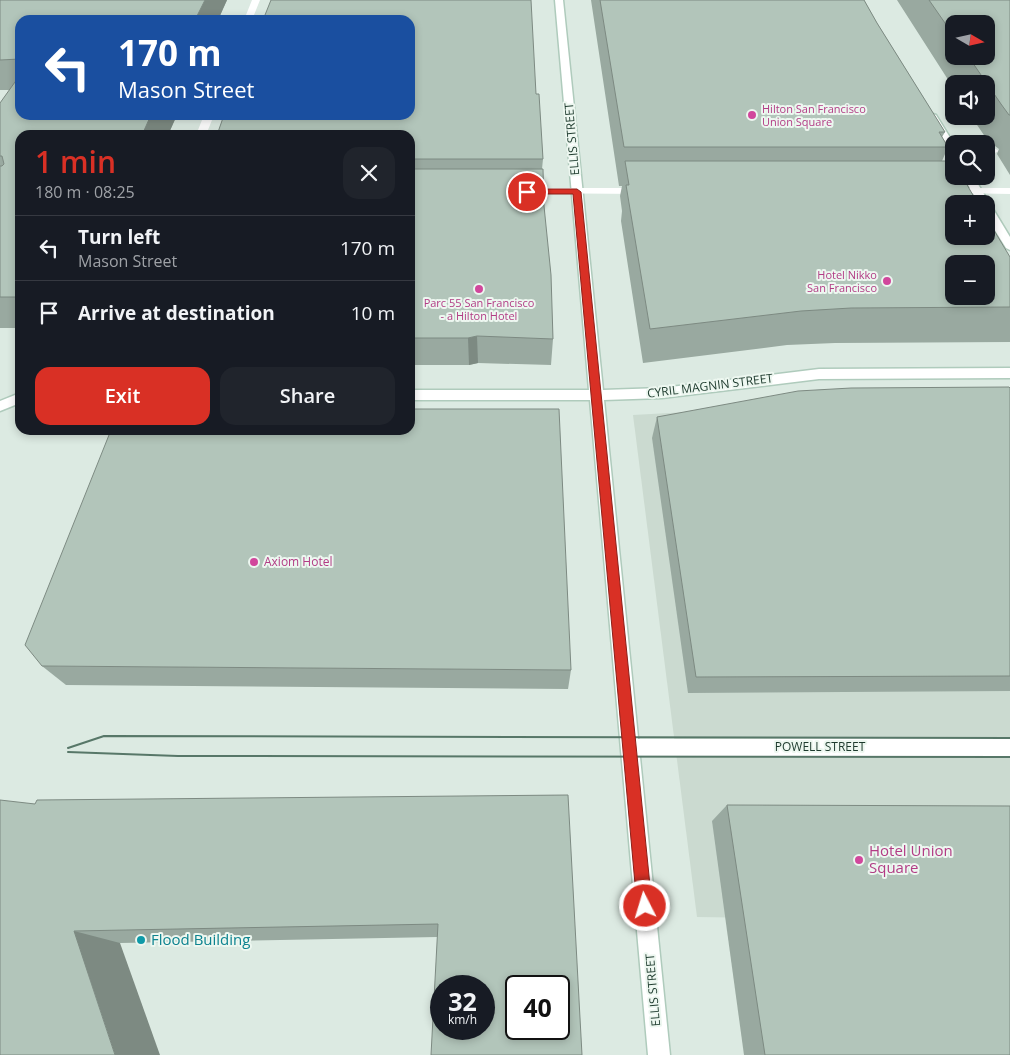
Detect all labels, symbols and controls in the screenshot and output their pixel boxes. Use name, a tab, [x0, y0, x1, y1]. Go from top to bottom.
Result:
north arrow	[945, 15, 995, 65]
map controls	[945, 15, 995, 305]
text: 170 m	[118, 29, 222, 76]
icon: left	[35, 35, 100, 100]
text: Mason Street	[118, 74, 254, 104]
button: sound	[945, 75, 995, 125]
place label: Hilton San Francisco Union Square	[762, 101, 866, 129]
street label: ELLIS STREET	[560, 102, 583, 176]
marker: Hilton San Francisco Union Square	[746, 109, 758, 121]
button: search	[945, 135, 995, 185]
text: 1 min	[35, 141, 116, 182]
button: close	[343, 147, 395, 199]
pin	[506, 171, 548, 213]
icon: arrive	[513, 178, 541, 206]
text: 180 m · 08:25	[35, 181, 135, 203]
button: +	[945, 195, 995, 245]
text: Turn left	[78, 224, 160, 250]
icon: left	[35, 234, 63, 262]
text: 170 m	[340, 235, 395, 261]
text: Mason Street	[78, 250, 177, 272]
button: −	[945, 255, 995, 305]
place label: Hotel Nikko San Francisco	[807, 267, 877, 295]
marker: Hotel Nikko San Francisco	[881, 275, 893, 287]
marker: Parc 55 San Francisco - a Hilton Hotel	[473, 283, 485, 295]
place label: Parc 55 San Francisco - a Hilton Hotel	[424, 295, 535, 323]
icon: arrive	[35, 299, 63, 327]
text: Arrive at destination	[78, 300, 275, 326]
text: 10 m	[351, 300, 395, 326]
button: Exit	[35, 367, 210, 425]
button: Share	[220, 367, 395, 425]
street label: CYRIL MAGNIN STREET	[646, 369, 774, 402]
place label: Axiom Hotel	[264, 553, 332, 570]
marker: Axiom Hotel	[248, 556, 260, 568]
street label: POWELL STREET	[775, 738, 866, 755]
place label: Hotel Union Square	[869, 840, 953, 877]
marker: Hotel Union Square	[853, 854, 865, 866]
position arrow	[618, 879, 670, 931]
place label: Flood Building	[151, 929, 250, 949]
marker: Flood Building	[135, 934, 147, 946]
street label: ELLIS STREET	[641, 953, 664, 1027]
speed limit sign: 40	[505, 975, 570, 1040]
text: 32	[448, 984, 477, 1018]
text: km/h	[448, 1011, 477, 1028]

